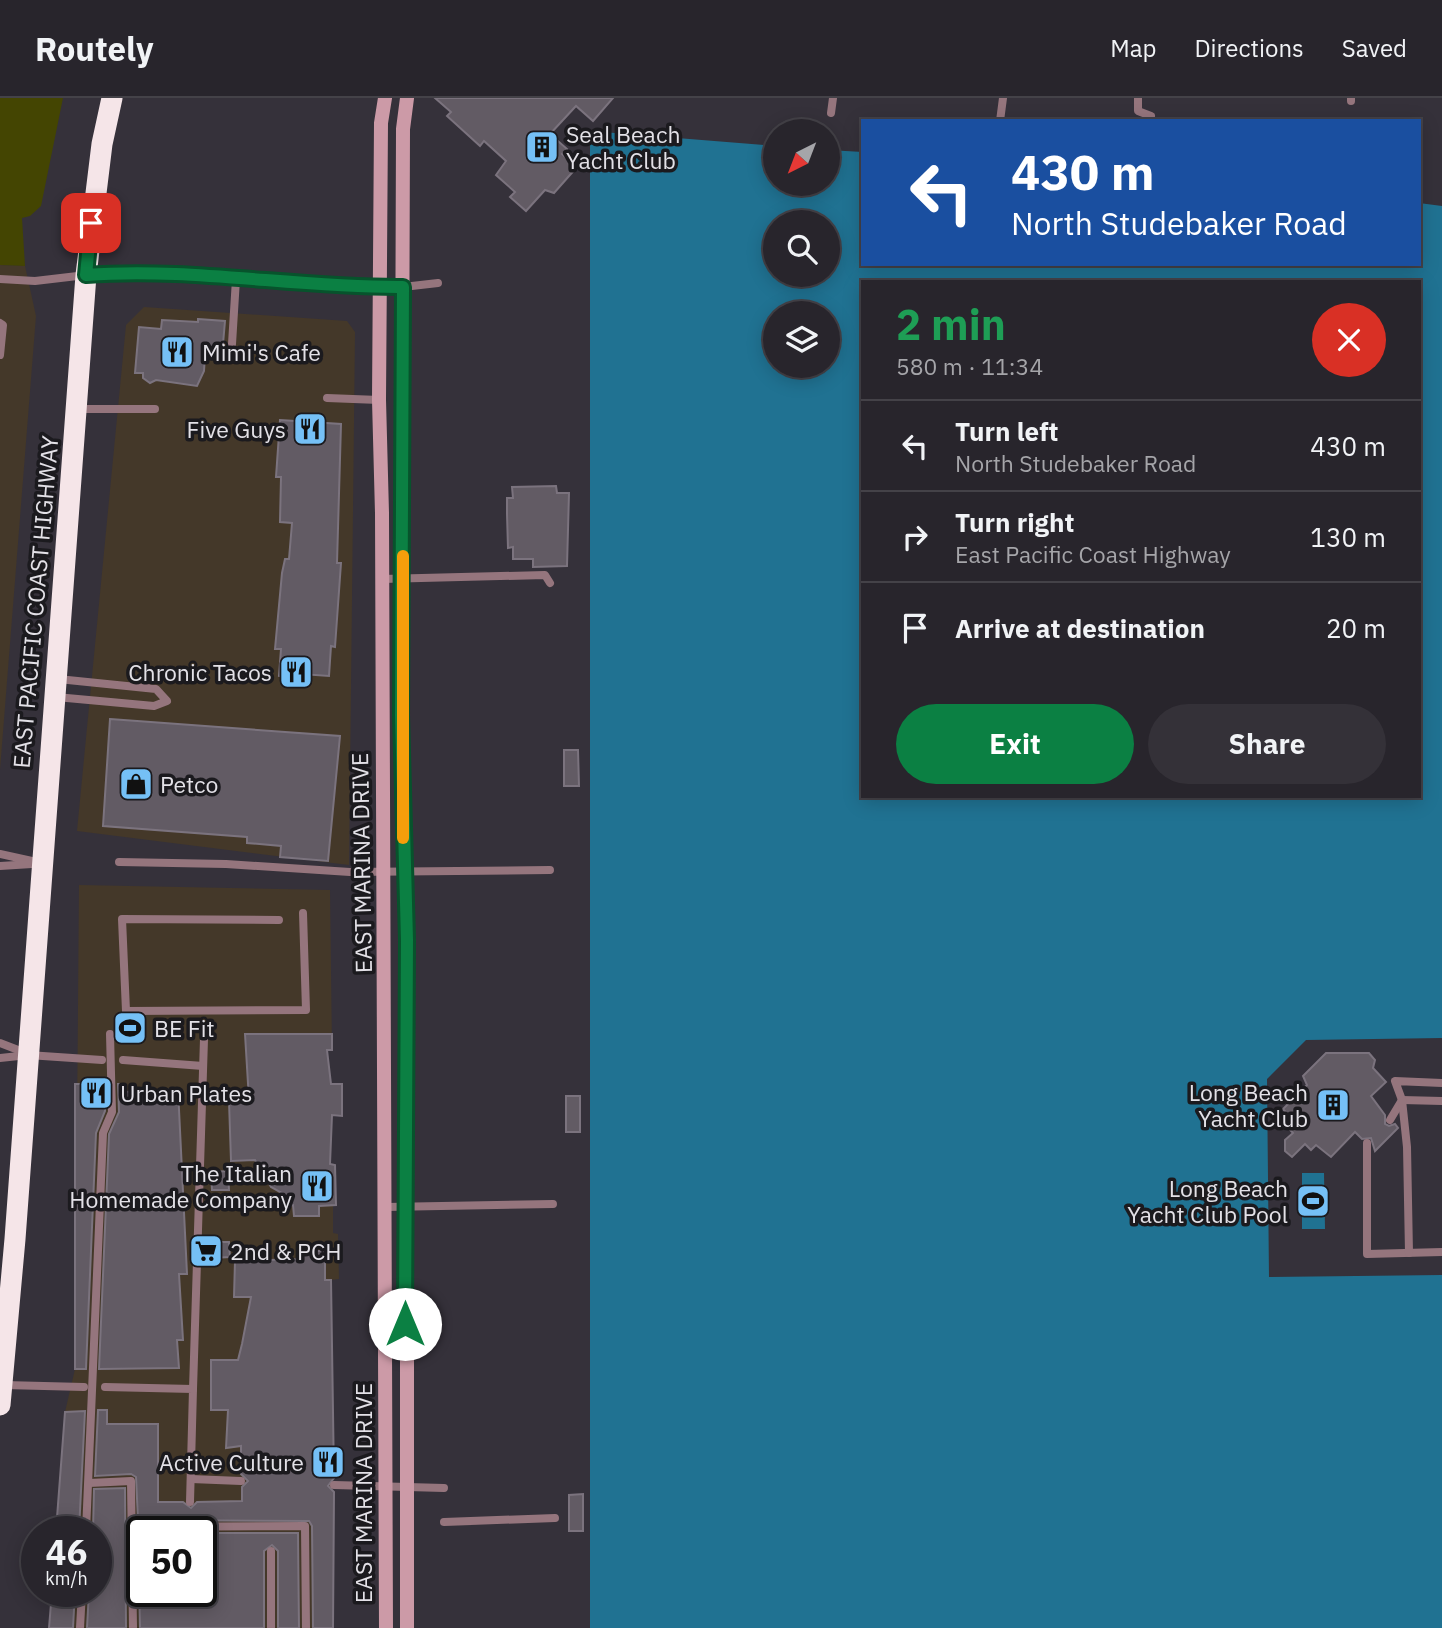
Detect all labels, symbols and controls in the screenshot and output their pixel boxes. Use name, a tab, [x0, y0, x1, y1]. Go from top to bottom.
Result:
text: Routely	[35, 27, 154, 70]
text: Map	[1110, 32, 1156, 64]
text: Directions	[1194, 32, 1304, 64]
text: Saved	[1342, 32, 1407, 64]
place label: Seal Beach Yacht Club	[566, 119, 681, 175]
north arrow	[763, 119, 840, 196]
map controls	[763, 119, 840, 378]
building icon: Seal Beach Yacht Club	[523, 128, 561, 166]
text: 430 m	[1011, 140, 1155, 203]
icon: left	[896, 147, 987, 238]
pin	[61, 193, 121, 253]
text: North Studebaker Road	[1011, 202, 1347, 244]
icon: arrive	[72, 204, 110, 242]
button: search	[763, 210, 840, 287]
text: 2 min	[896, 297, 1006, 352]
button: layers	[763, 301, 840, 378]
button: close	[1312, 303, 1386, 377]
restaurant icon: Mimi's Cafe	[158, 333, 196, 371]
place label: Mimi's Cafe	[202, 337, 321, 367]
text: 580 m · 11:34	[896, 351, 1043, 381]
restaurant icon: Five Guys	[291, 410, 329, 448]
place label: Five Guys	[187, 414, 286, 444]
text: Turn left	[955, 414, 1058, 448]
icon: left	[896, 427, 934, 465]
text: 430 m	[1310, 429, 1386, 463]
street label: EAST PACIFIC COAST HIGHWAY	[6, 434, 65, 770]
text: North Studebaker Road	[955, 448, 1196, 478]
text: Turn right	[955, 505, 1074, 539]
icon: right	[896, 518, 934, 556]
text: 130 m	[1310, 520, 1386, 554]
text: East Pacific Coast Highway	[955, 539, 1231, 569]
icon: arrive	[896, 609, 934, 647]
text: Arrive at destination	[955, 611, 1205, 645]
text: 20 m	[1326, 611, 1386, 645]
restaurant icon: Chronic Tacos	[277, 653, 315, 691]
place label: Chronic Tacos	[128, 657, 272, 687]
button: Exit	[896, 704, 1134, 784]
button: Share	[1148, 704, 1386, 784]
street label: EAST MARINA DRIVE	[344, 753, 378, 973]
shop icon: Petco	[117, 765, 155, 803]
place label: Petco	[160, 769, 218, 799]
sports icon: BE Fit	[111, 1009, 149, 1047]
place label: BE Fit	[154, 1013, 215, 1043]
restaurant icon: Urban Plates	[77, 1074, 115, 1112]
place label: Long Beach Yacht Club	[1189, 1077, 1308, 1133]
place label: Urban Plates	[120, 1078, 252, 1108]
building icon: Long Beach Yacht Club	[1314, 1086, 1352, 1124]
place label: The Italian Homemade Company	[69, 1158, 293, 1214]
restaurant icon: The Italian Homemade Company	[298, 1167, 336, 1205]
place label: Long Beach Yacht Club Pool	[1127, 1173, 1288, 1229]
sports icon: Long Beach Yacht Club Pool	[1294, 1182, 1332, 1220]
supermarket icon: 2nd & PCH	[187, 1232, 225, 1270]
place label: 2nd & PCH	[230, 1236, 342, 1266]
position arrow	[368, 1287, 442, 1361]
street label: EAST MARINA DRIVE	[348, 1383, 378, 1603]
restaurant icon: Active Culture	[309, 1443, 347, 1481]
place label: Active Culture	[159, 1447, 304, 1477]
speed limit sign: 50	[126, 1516, 217, 1607]
text: 46	[45, 1529, 88, 1575]
text: km/h	[45, 1567, 88, 1590]

